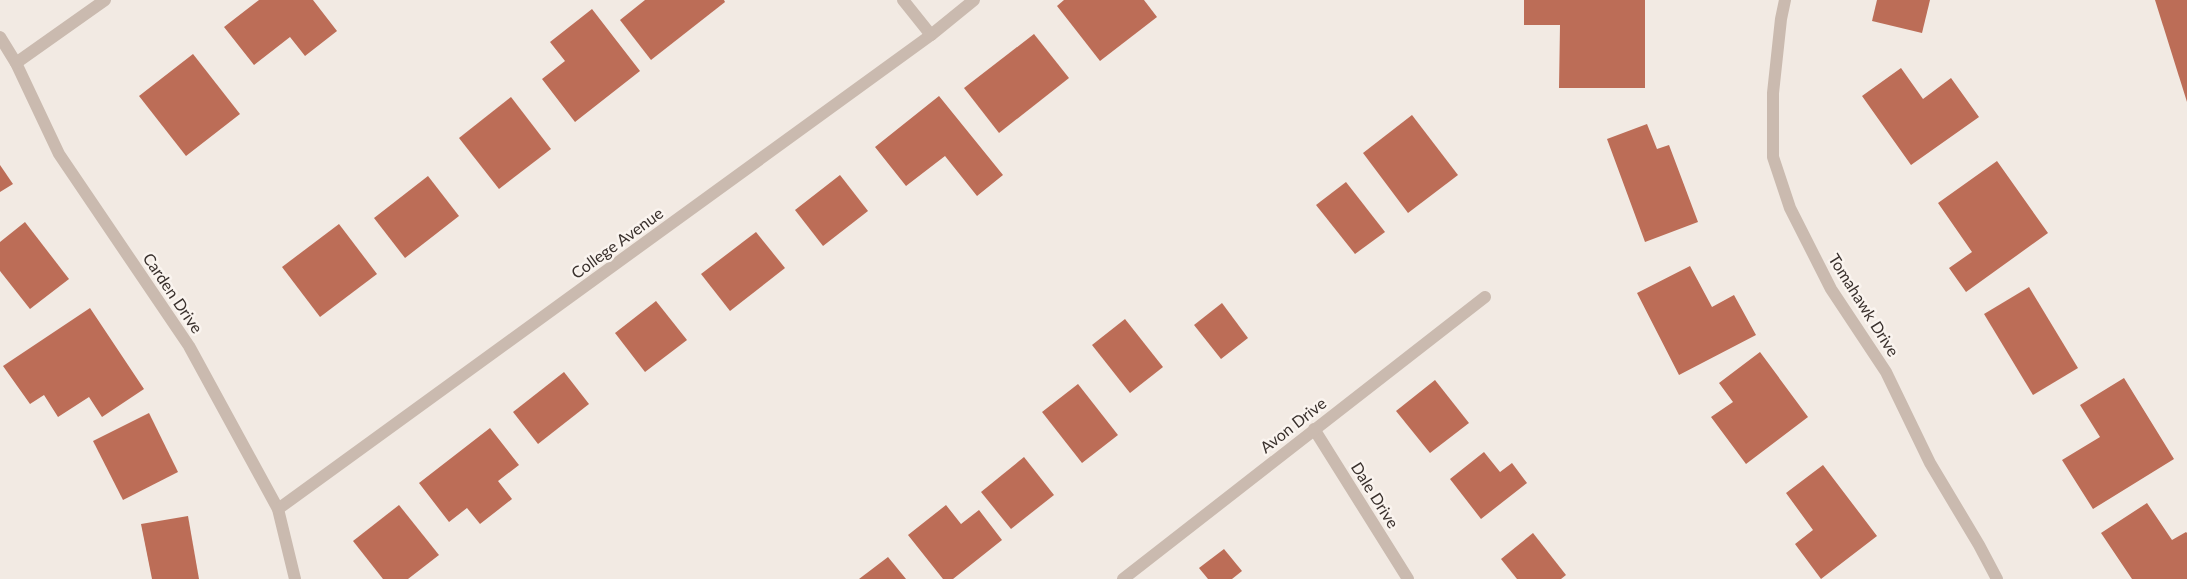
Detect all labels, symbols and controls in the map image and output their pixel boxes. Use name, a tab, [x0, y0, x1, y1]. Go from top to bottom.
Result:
street label: College Avenue	[567, 203, 666, 282]
street label: Carden Drive	[140, 249, 207, 336]
street label: Tomahawk Drive	[1825, 250, 1904, 360]
street label: Avon Drive	[1256, 393, 1329, 456]
street label: Dale Drive	[1348, 458, 1403, 531]

